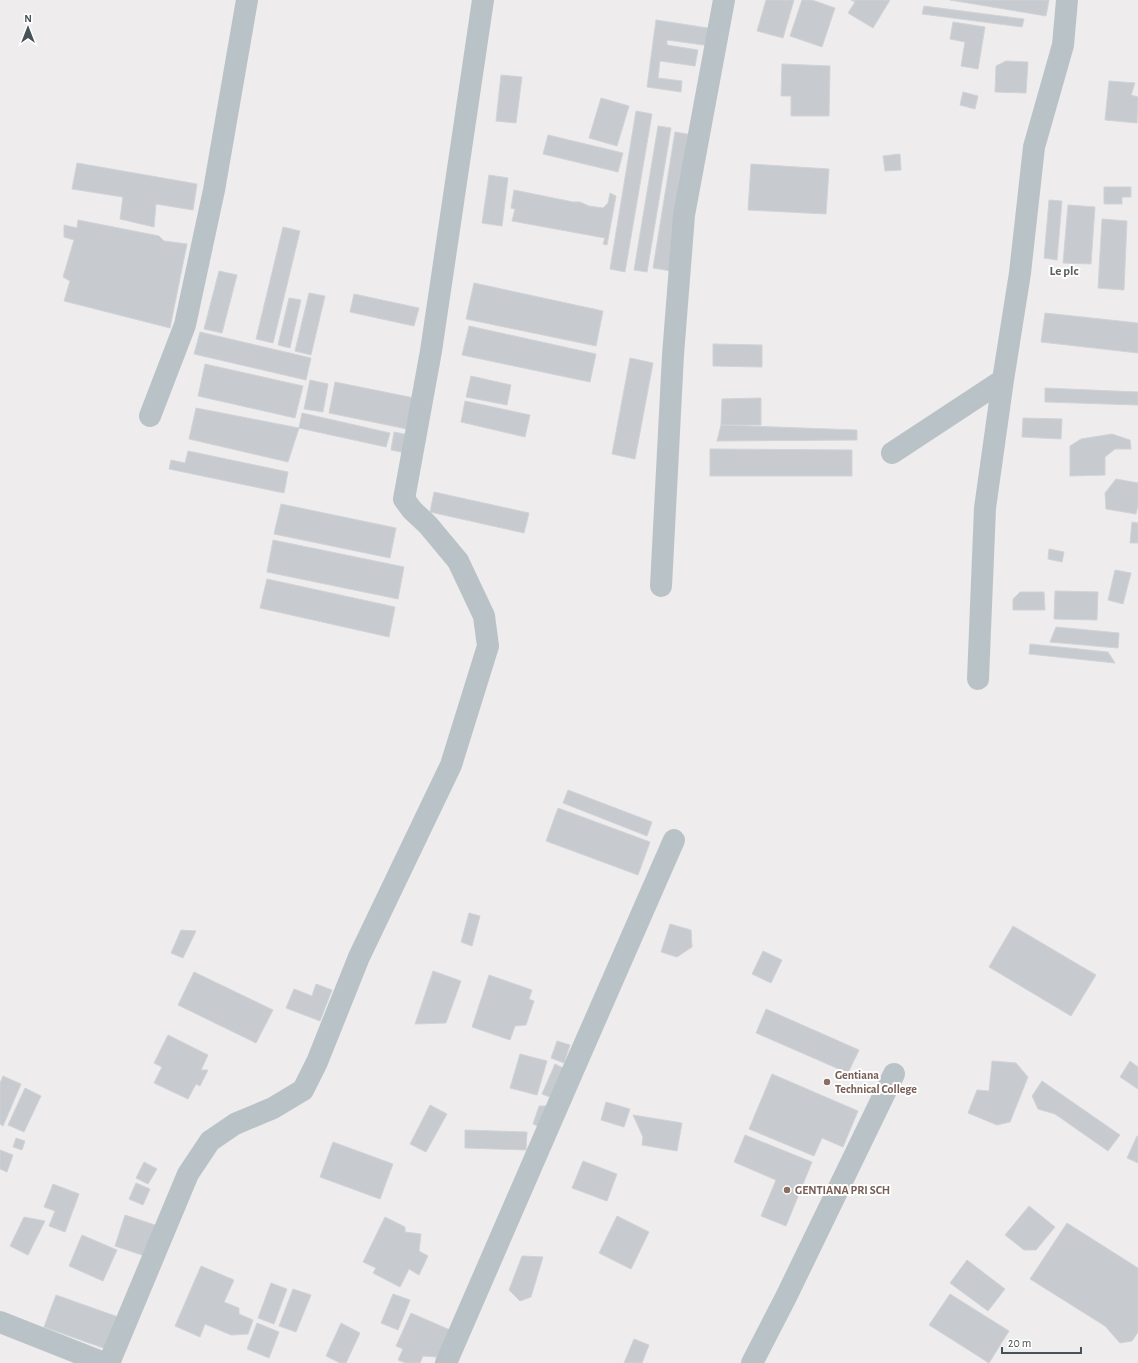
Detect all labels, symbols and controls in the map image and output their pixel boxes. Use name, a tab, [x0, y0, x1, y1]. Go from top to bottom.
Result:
north arrow	[8, 8, 48, 48]
text: N	[24, 13, 32, 24]
district label: Le plc	[1050, 265, 1078, 278]
place label: Gentiana Technical College	[835, 1069, 917, 1095]
marker: Gentiana Technical College	[822, 1077, 832, 1087]
place label: GENTIANA PRI SCH	[795, 1184, 890, 1196]
marker: GENTIANA PRI SCH	[782, 1185, 792, 1195]
scale bar	[1002, 1329, 1081, 1355]
text: 20 m	[1008, 1337, 1031, 1349]

